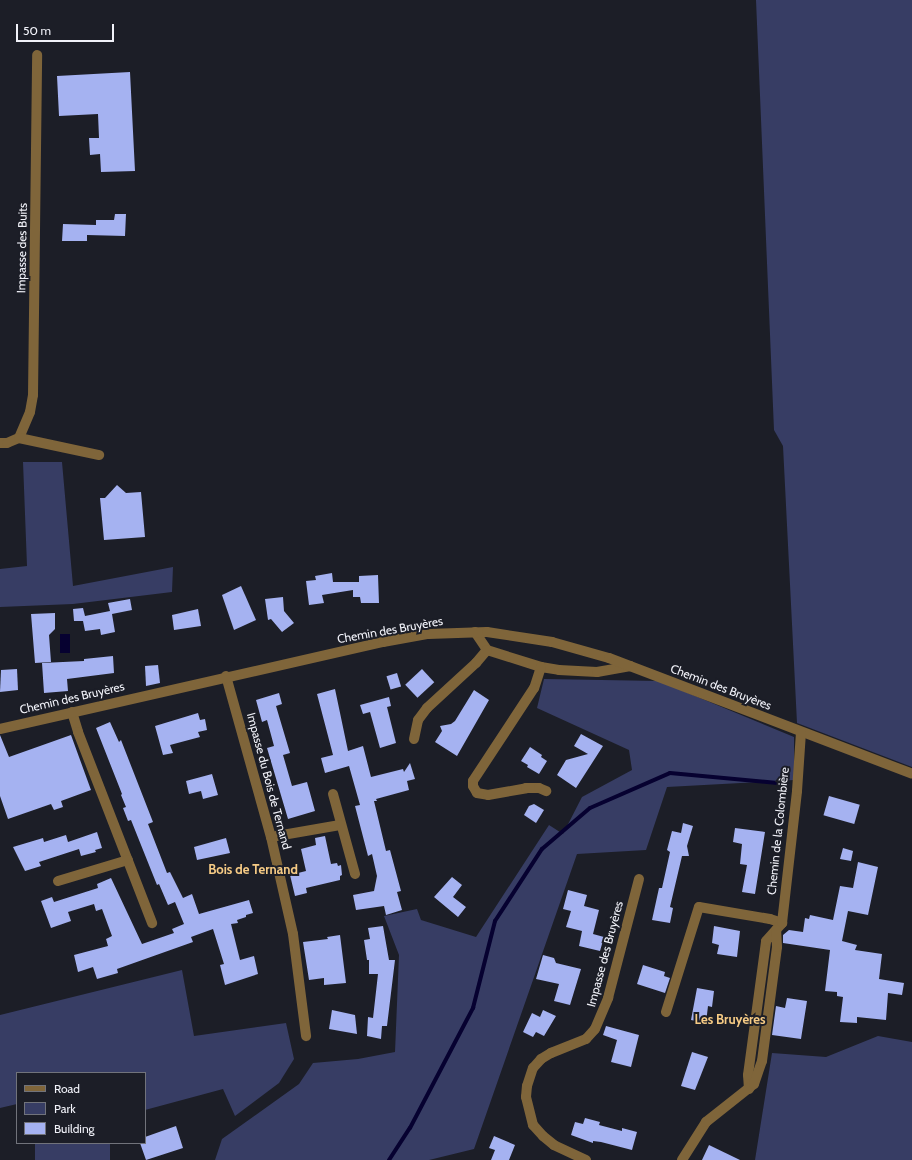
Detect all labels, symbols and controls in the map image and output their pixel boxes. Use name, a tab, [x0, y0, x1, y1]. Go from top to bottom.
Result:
scale bar	[18, 16, 116, 42]
text: 50 m	[23, 23, 51, 38]
street label: Impasse des Buits	[14, 203, 30, 293]
street label: Chemin des Bruyères	[336, 614, 444, 646]
street label: Chemin des Bruyères	[668, 661, 774, 713]
street label: Chemin des Bruyères	[18, 679, 126, 717]
street label: Impasse du Bois de Ternand	[244, 711, 294, 851]
street label: Chemin de la Colombière	[764, 767, 792, 895]
district label: Bois de Ternand	[208, 861, 298, 877]
street label: Impasse des Bruyères	[584, 899, 626, 1009]
district label: Les Bruyères	[695, 1011, 765, 1027]
legend	[16, 1072, 146, 1144]
text: Road	[54, 1081, 80, 1096]
text: Park	[54, 1101, 76, 1116]
text: Building	[54, 1121, 95, 1136]

